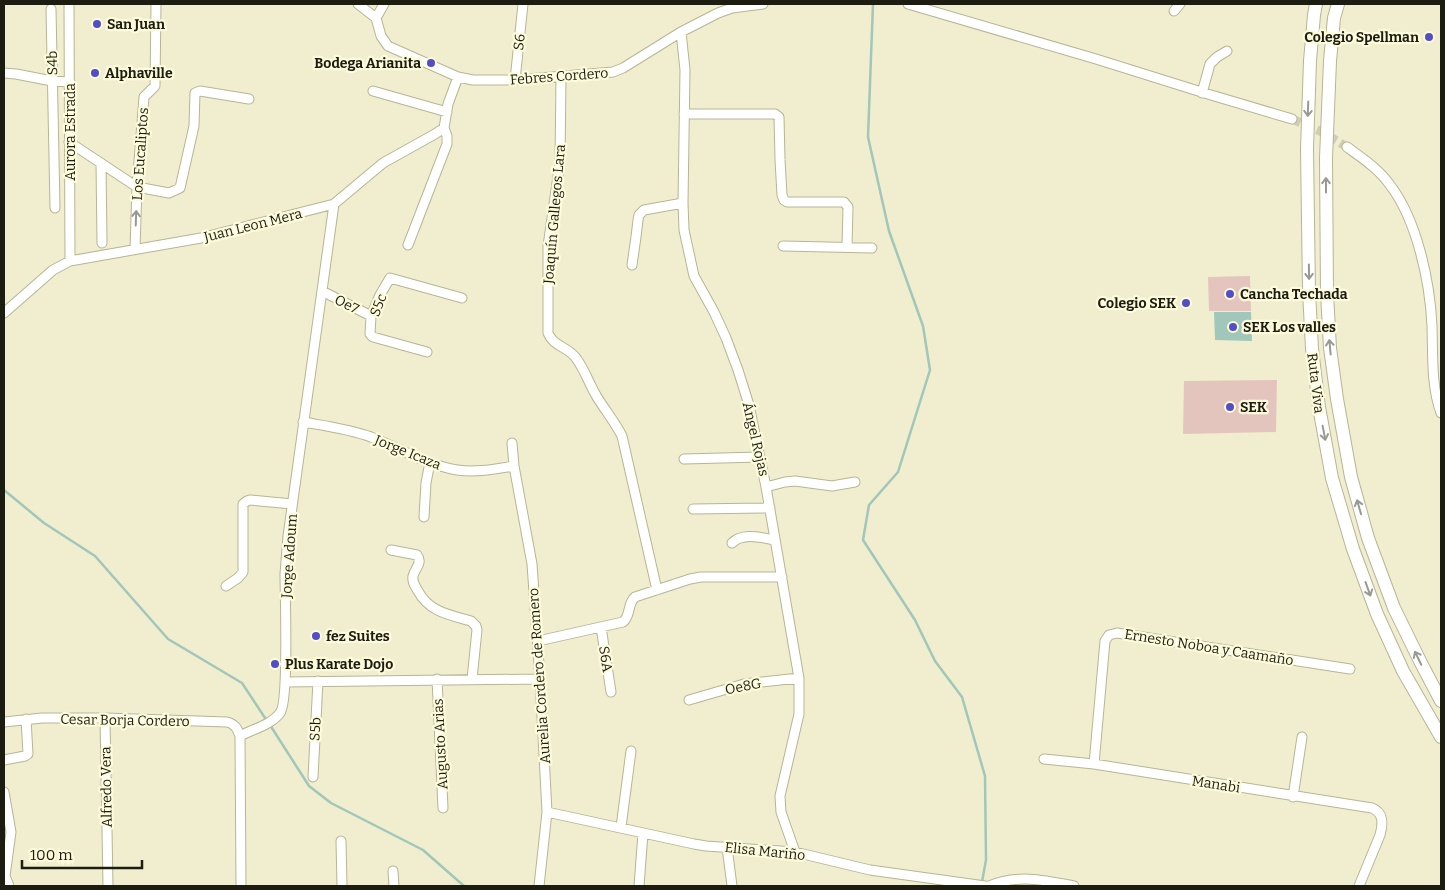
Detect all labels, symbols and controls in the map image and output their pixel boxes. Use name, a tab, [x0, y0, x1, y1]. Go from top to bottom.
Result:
place label: San Juan	[107, 16, 165, 33]
marker: San Juan	[91, 18, 103, 30]
place label: Colegio Spellman	[1304, 29, 1419, 46]
marker: Colegio Spellman	[1423, 31, 1435, 43]
street label: S6	[510, 33, 529, 51]
street label: S4b	[44, 51, 61, 75]
place label: Bodega Arianita	[314, 55, 421, 72]
marker: Bodega Arianita	[425, 57, 437, 69]
place label: Alphaville	[105, 65, 173, 82]
street label: Febres Cordero	[509, 65, 609, 88]
marker: Alphaville	[89, 67, 101, 79]
street label: Aurora Estrada	[62, 83, 79, 181]
one-way arrow	[1304, 101, 1313, 117]
street label: Los Eucaliptos	[129, 107, 152, 201]
street label: Joaquín Gallegos Lara	[540, 143, 569, 286]
one-way arrow	[1322, 177, 1331, 193]
street label: Juan Leon Mera	[201, 205, 304, 246]
one-way arrow	[131, 210, 140, 226]
one-way arrow	[1304, 264, 1314, 280]
place label: Cancha Techada	[1240, 286, 1348, 303]
marker: Cancha Techada	[1224, 288, 1236, 300]
street label: Oe7	[332, 291, 362, 318]
street label: S5c	[366, 291, 391, 319]
place label: Colegio SEK	[1098, 295, 1176, 312]
marker: Colegio SEK	[1180, 297, 1192, 309]
place label: SEK Los valles	[1243, 319, 1336, 336]
marker: SEK Los valles	[1227, 321, 1239, 333]
one-way arrow	[1326, 339, 1335, 355]
street label: Ruta Viva	[1303, 352, 1328, 415]
place label: SEK	[1240, 399, 1267, 416]
street label: Ángel Rojas	[739, 400, 773, 478]
marker: SEK	[1224, 401, 1236, 413]
one-way arrow	[1319, 425, 1329, 441]
street label: Jorge Icaza	[371, 431, 444, 474]
one-way arrow	[1354, 499, 1363, 515]
street label: Jorge Adoum	[278, 513, 301, 600]
one-way arrow	[1364, 581, 1373, 597]
street label: Aurelia Cordero de Romero	[525, 588, 554, 764]
street label: Ernesto Noboa y Caamaño	[1123, 626, 1295, 669]
place label: fez Suites	[326, 628, 390, 645]
marker: fez Suites	[310, 630, 322, 642]
street label: S6A	[595, 645, 616, 674]
one-way arrow	[1413, 651, 1422, 666]
place label: Plus Karate Dojo	[285, 656, 393, 673]
marker: Plus Karate Dojo	[269, 658, 281, 670]
street label: Oe8G	[724, 675, 763, 698]
street label: Augusto Arias	[430, 698, 451, 790]
street label: Cesar Borja Cordero	[60, 711, 190, 730]
street label: S5b	[306, 717, 325, 741]
street label: Alfredo Vera	[97, 746, 116, 828]
street label: Manabi	[1191, 772, 1241, 797]
scale bar	[22, 838, 142, 870]
street label: Elisa Mariño	[724, 839, 806, 864]
text: 100 m	[30, 846, 73, 864]

